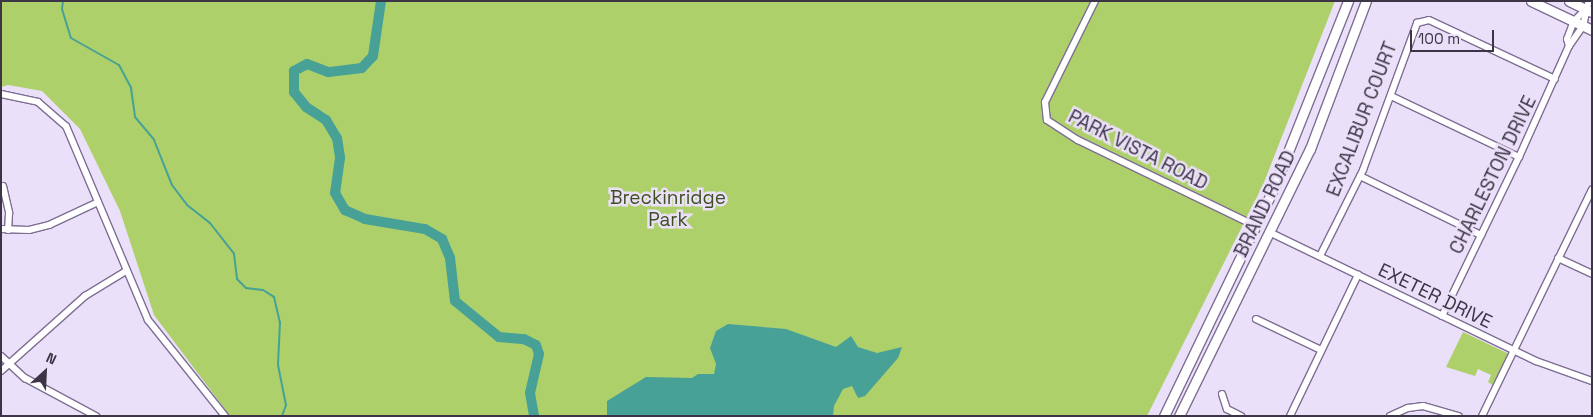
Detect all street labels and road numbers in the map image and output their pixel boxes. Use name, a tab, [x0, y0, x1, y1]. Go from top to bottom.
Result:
street label: EXCALIBUR COURT	[1322, 38, 1402, 200]
street label: CHARLESTON DRIVE	[1445, 92, 1541, 258]
street label: PARK VISTA ROAD	[1064, 105, 1212, 195]
street label: BRAND ROAD	[1229, 147, 1301, 261]
street label: EXETER DRIVE	[1374, 259, 1496, 333]

